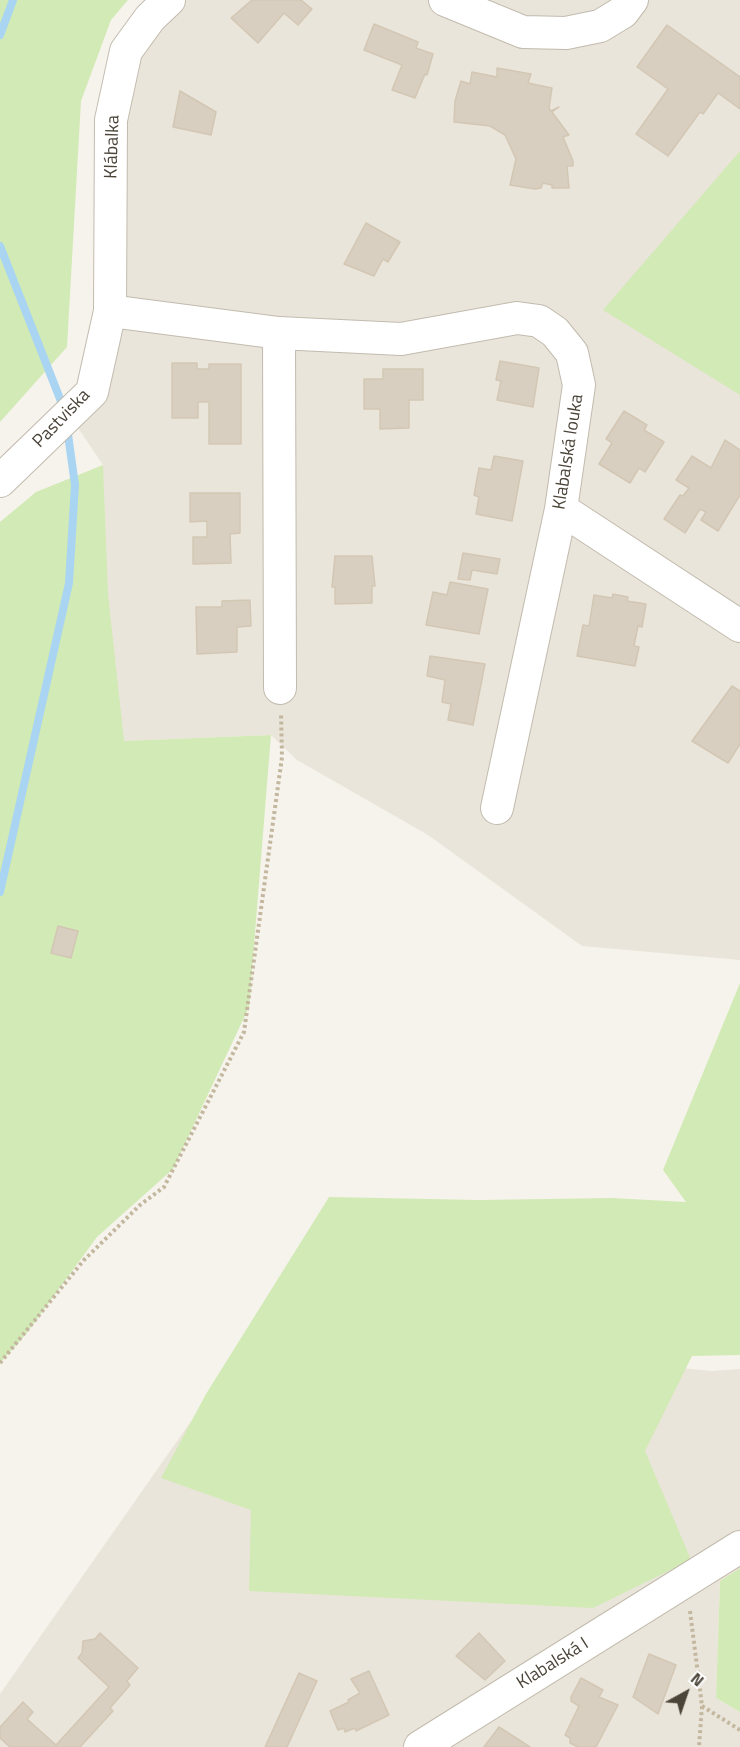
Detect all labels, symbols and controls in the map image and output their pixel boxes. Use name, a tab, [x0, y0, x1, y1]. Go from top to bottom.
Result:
street label: Klábalka	[101, 115, 125, 179]
street label: Pastviska	[29, 385, 95, 453]
street label: Klabalská louka	[549, 393, 589, 511]
street label: Klabalská I	[513, 1634, 593, 1694]
north arrow	[656, 1663, 716, 1723]
text: N	[686, 1666, 710, 1692]

